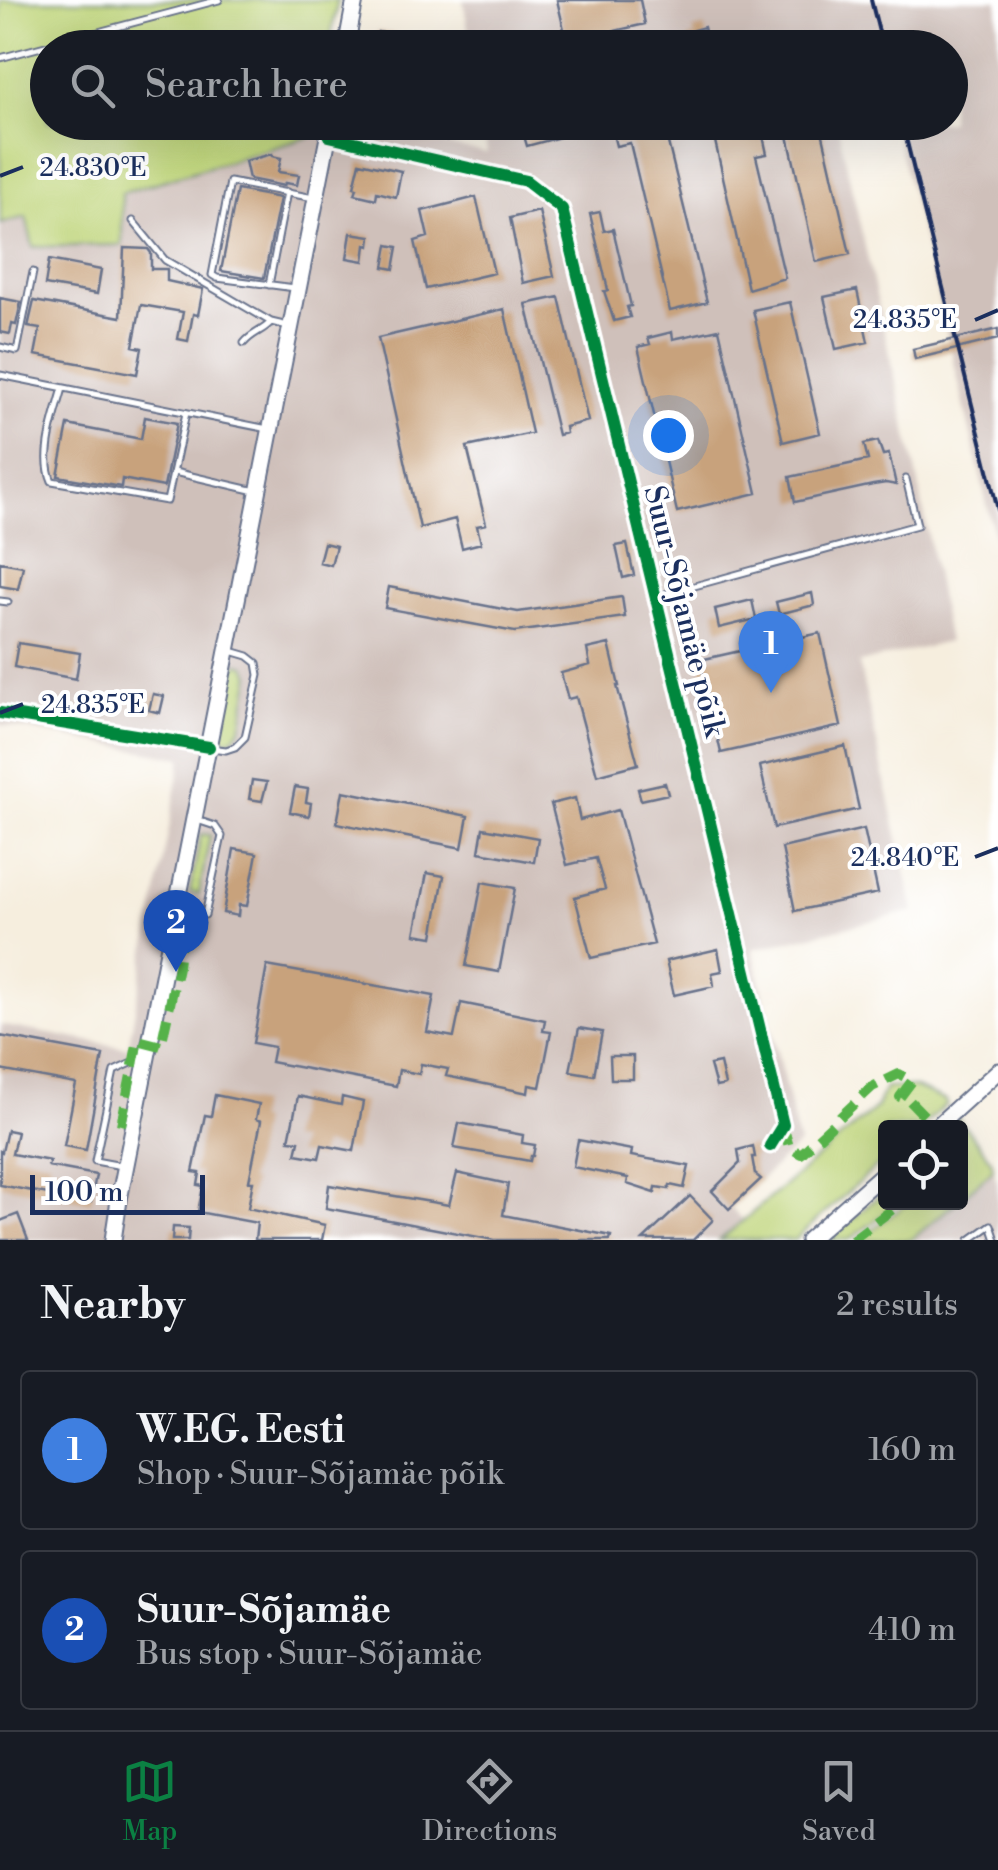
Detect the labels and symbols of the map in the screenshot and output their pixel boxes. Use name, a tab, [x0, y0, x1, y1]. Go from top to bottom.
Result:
text: 24.830°E	[39, 153, 147, 184]
text: 24.835°E	[853, 305, 957, 336]
your location	[643, 410, 694, 461]
street label: Suur-Sõjamäe põik	[635, 482, 734, 742]
pin: 1	[738, 610, 804, 693]
text: 24.835°E	[41, 690, 145, 721]
text: 24.840°E	[851, 843, 959, 874]
pin: 2	[144, 890, 208, 972]
scale bar	[30, 1170, 205, 1214]

